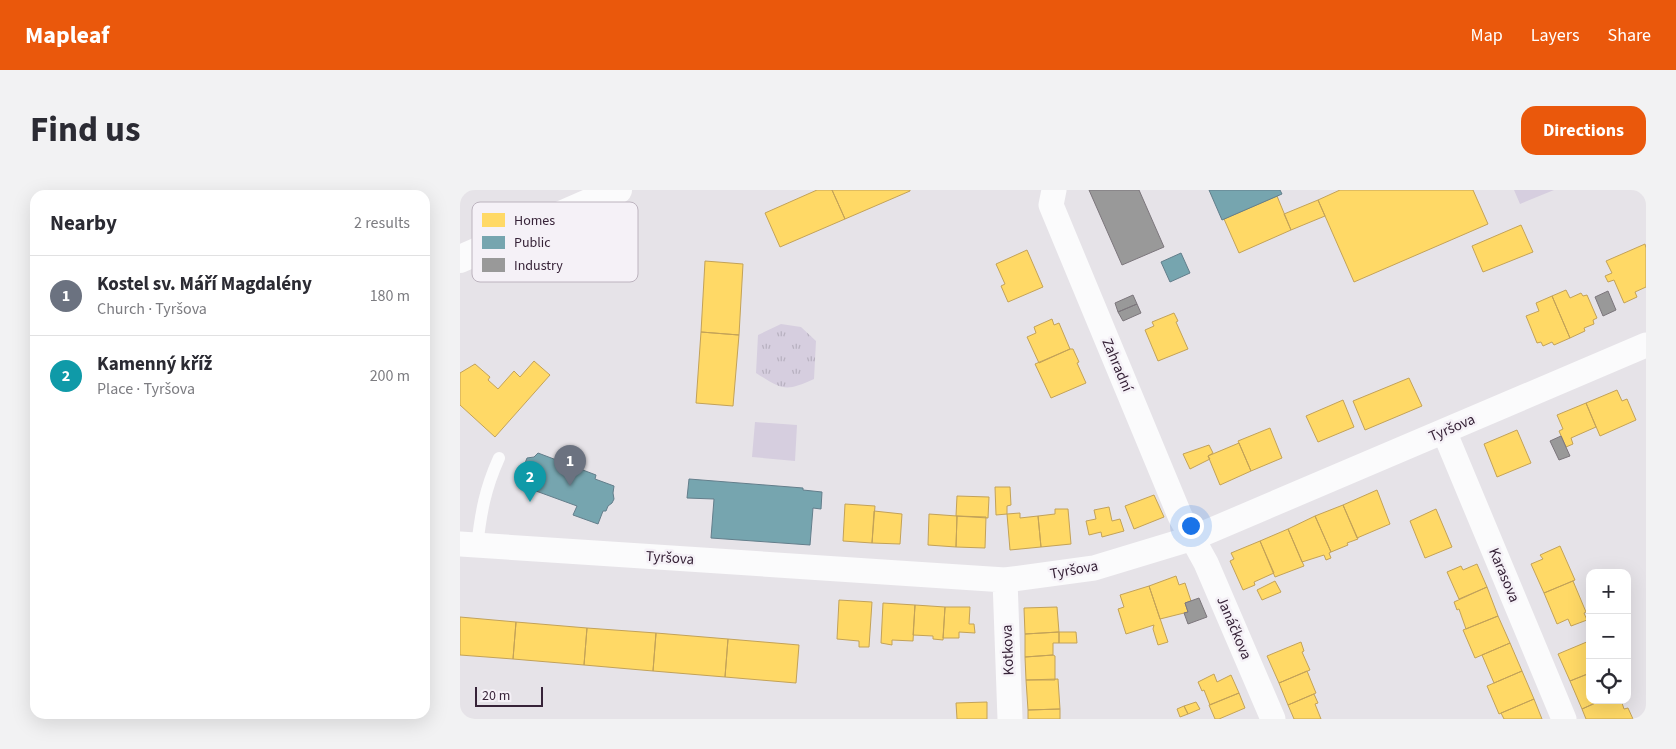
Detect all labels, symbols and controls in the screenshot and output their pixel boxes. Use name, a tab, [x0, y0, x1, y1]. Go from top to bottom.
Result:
text: Mapleaf	[25, 18, 110, 53]
text: Map	[1471, 23, 1503, 48]
text: Layers	[1531, 23, 1580, 48]
text: Share	[1608, 23, 1651, 48]
text: Find us	[30, 105, 140, 155]
button: Directions	[1521, 106, 1646, 155]
legend	[472, 202, 638, 282]
text: Nearby	[50, 208, 117, 238]
text: Homes	[514, 211, 555, 231]
text: 2 results	[354, 212, 410, 234]
text: Public	[514, 233, 551, 253]
text: Industry	[514, 256, 563, 276]
text: Kostel sv. Máří Magdalény	[97, 271, 312, 298]
text: 1	[62, 285, 70, 307]
text: 180 m	[370, 285, 410, 307]
text: Church · Tyršova	[97, 298, 207, 320]
street label: Zahradní	[1096, 335, 1138, 396]
text: Kamenný kříž	[97, 351, 212, 378]
text: 2	[62, 365, 70, 387]
text: 200 m	[370, 365, 410, 387]
text: Place · Tyršova	[97, 378, 195, 400]
street label: Tyršova	[1426, 409, 1478, 447]
pin: 1	[554, 445, 586, 486]
pin: 2	[514, 461, 546, 502]
your location	[1178, 513, 1204, 539]
street label: Karasova	[1483, 545, 1525, 605]
street label: Tyršova	[645, 546, 695, 570]
street label: Tyršova	[1048, 555, 1100, 585]
map controls	[1586, 569, 1631, 704]
button: +	[1586, 569, 1631, 614]
street label: Janáčkova	[1211, 593, 1257, 663]
button: −	[1586, 614, 1631, 659]
street label: Kotkova	[997, 624, 1019, 676]
button: locate	[1586, 659, 1631, 704]
scale bar	[475, 684, 542, 707]
text: 20 m	[482, 686, 510, 706]

